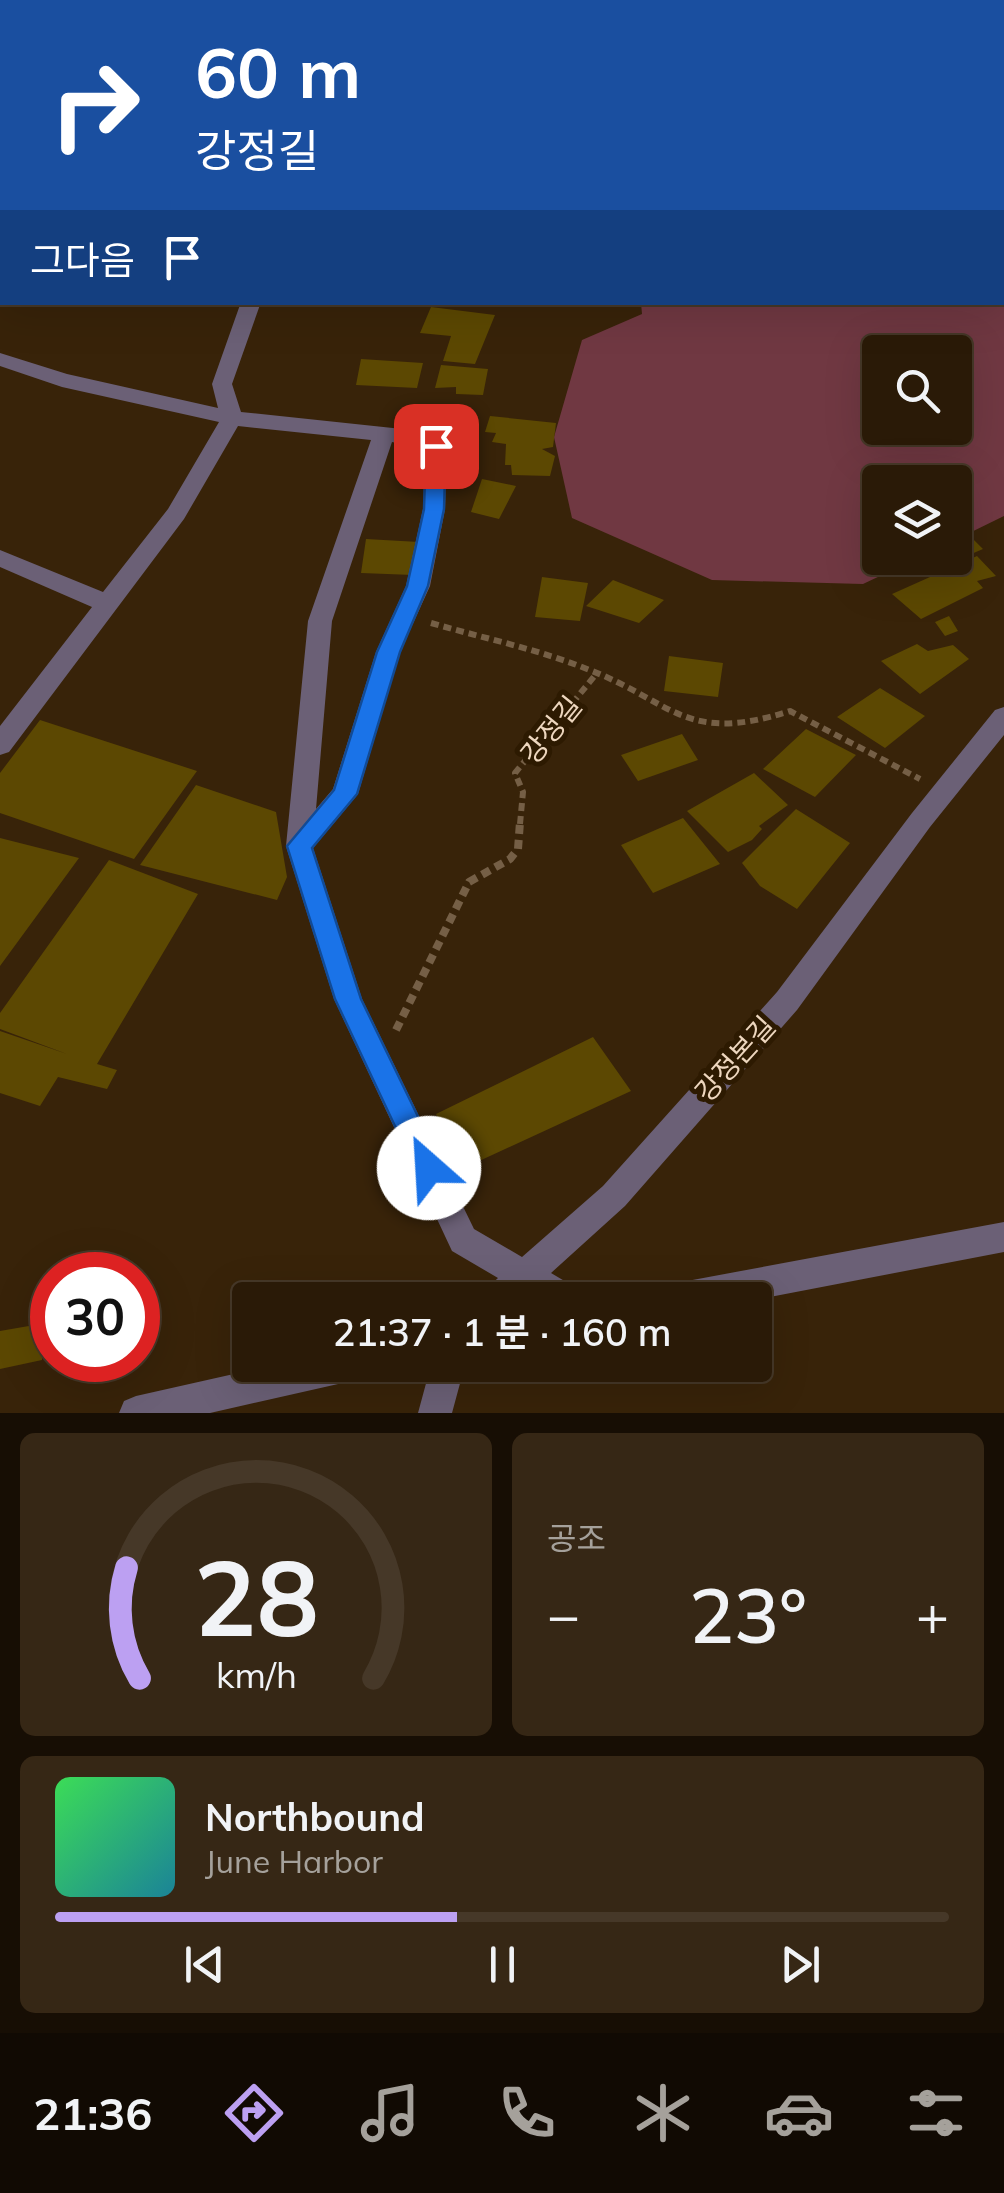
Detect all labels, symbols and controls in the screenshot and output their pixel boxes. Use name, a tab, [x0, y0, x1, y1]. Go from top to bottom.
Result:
text: 60 m	[195, 28, 361, 116]
icon: right	[30, 40, 160, 170]
text: 강정길	[195, 122, 319, 178]
icon: arrive	[155, 230, 210, 285]
text: 그다음	[30, 236, 135, 284]
map controls	[862, 335, 972, 575]
button: search	[862, 335, 972, 445]
pin	[394, 404, 479, 489]
icon: arrive	[409, 419, 464, 474]
button: layers	[862, 465, 972, 575]
street label: 강정길	[513, 689, 589, 771]
street label: 강정본길	[687, 1009, 782, 1109]
position arrow	[377, 1116, 481, 1220]
speed limit sign: 30	[30, 1252, 160, 1382]
text: 21:37 · 1 분 · 160 m	[332, 1308, 672, 1356]
text: 공조	[547, 1518, 606, 1558]
text: 28	[194, 1531, 318, 1662]
text: 23°	[689, 1568, 807, 1662]
text: −	[547, 1580, 580, 1649]
text: +	[916, 1580, 949, 1649]
text: km/h	[216, 1652, 296, 1697]
text: Northbound	[205, 1793, 425, 1841]
text: June Harbor	[205, 1841, 383, 1881]
icon: previous	[177, 1937, 232, 1992]
icon: pause	[475, 1937, 530, 1992]
icon: next	[773, 1937, 828, 1992]
icon: directions	[219, 2078, 289, 2148]
icon: music	[355, 2078, 425, 2148]
icon: phone	[492, 2078, 562, 2148]
icon: climate	[628, 2078, 698, 2148]
icon: car	[764, 2078, 834, 2148]
icon: filters	[901, 2078, 971, 2148]
text: 21:36	[33, 2085, 152, 2141]

